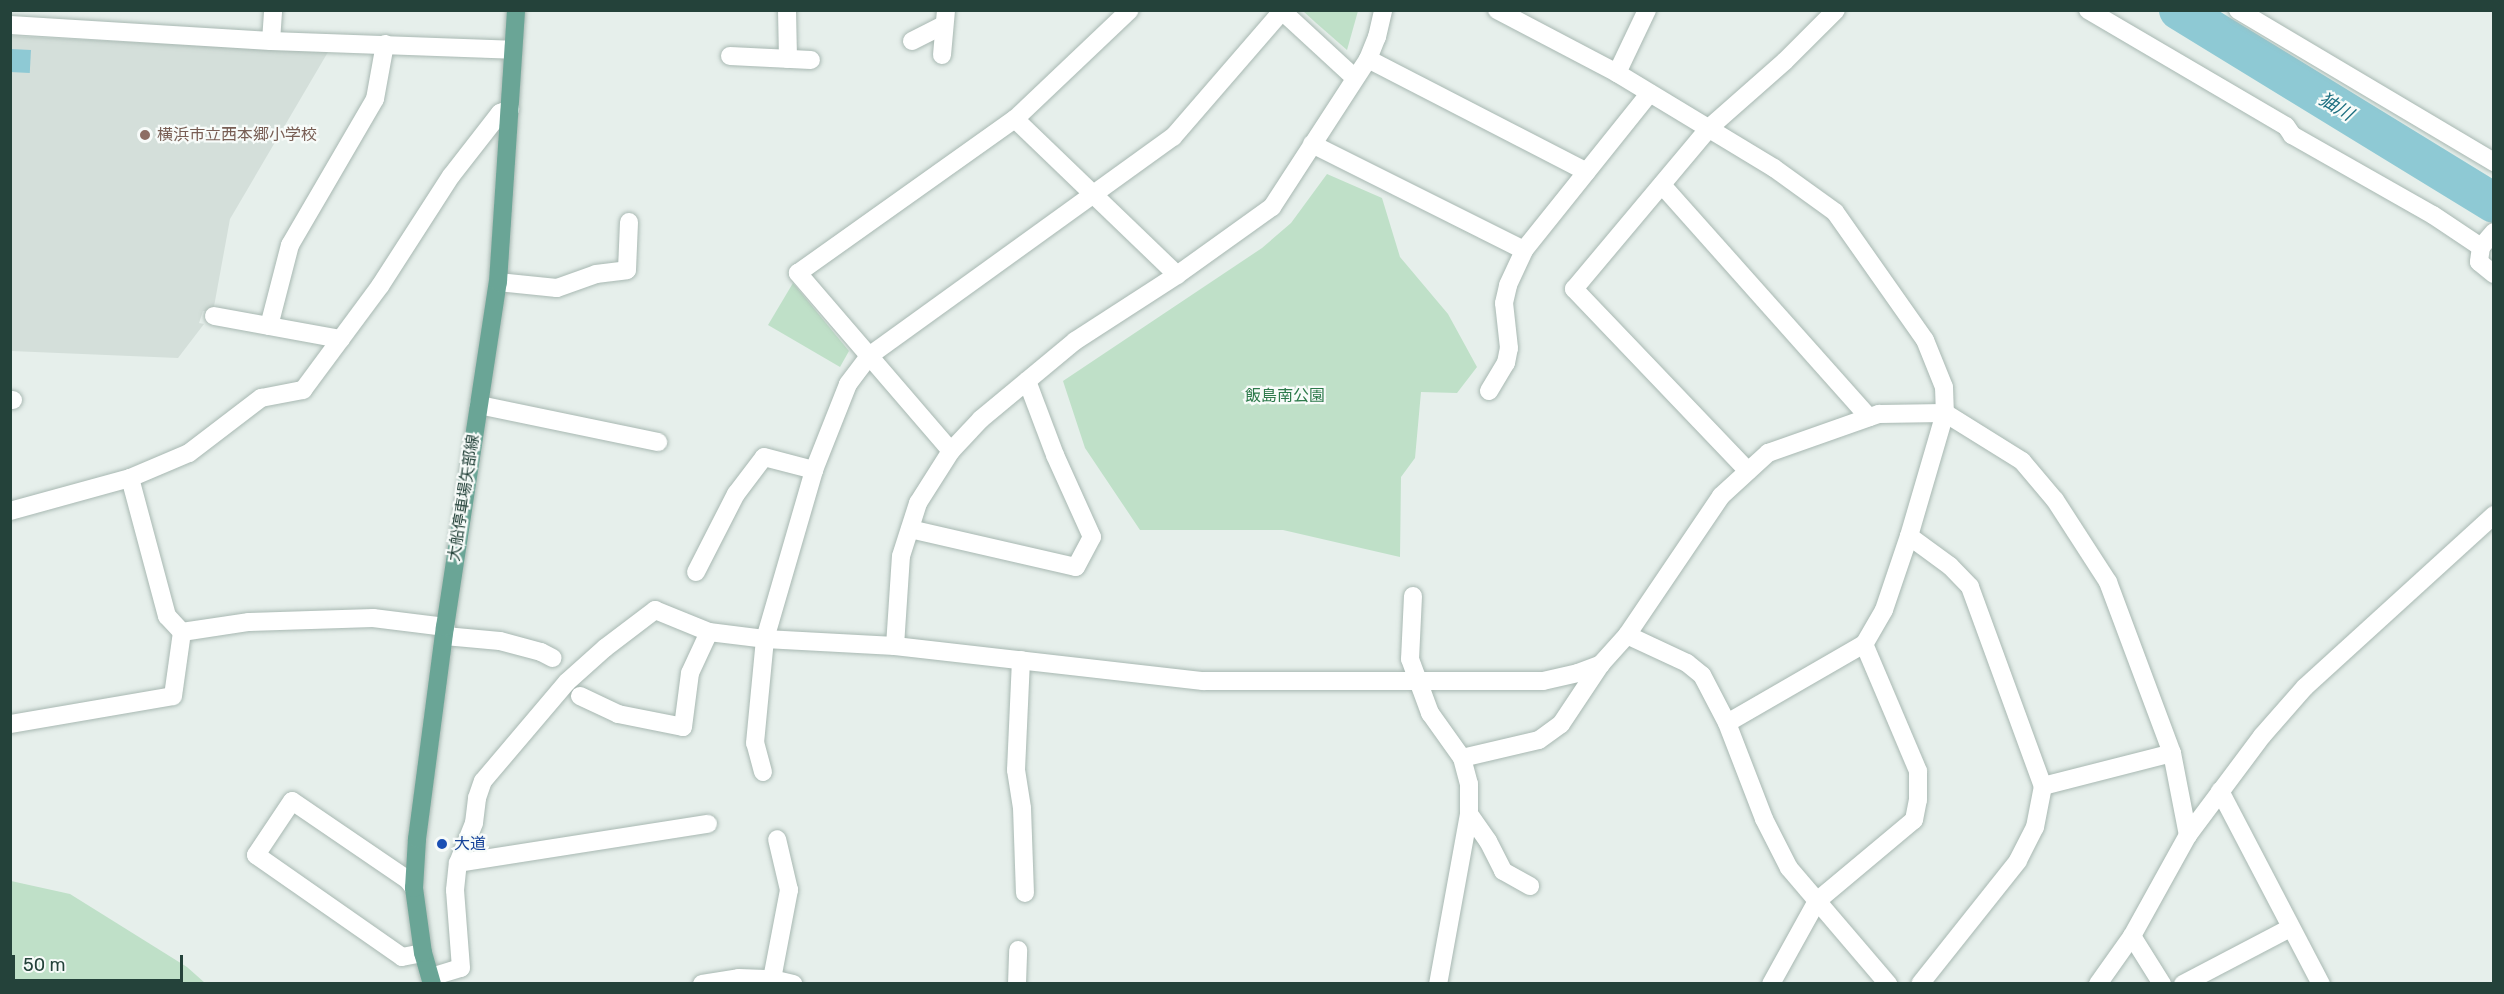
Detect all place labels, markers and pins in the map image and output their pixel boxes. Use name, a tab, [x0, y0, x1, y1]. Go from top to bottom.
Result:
place label: 横浜市立西本郷小学校	[157, 125, 317, 145]
marker: 横浜市立西本郷小学校	[138, 128, 152, 142]
place label: 大道	[454, 834, 486, 854]
marker: 大道	[435, 837, 449, 851]

